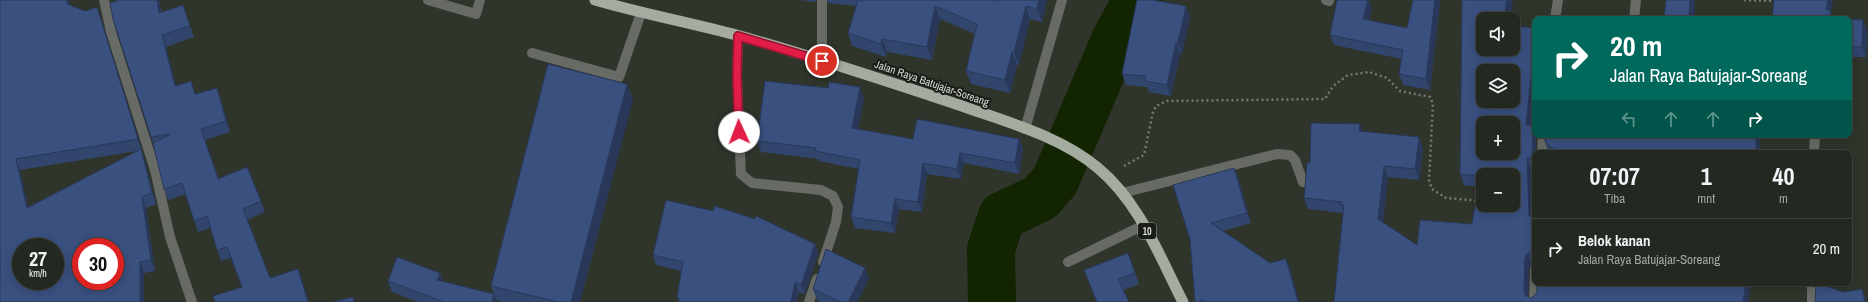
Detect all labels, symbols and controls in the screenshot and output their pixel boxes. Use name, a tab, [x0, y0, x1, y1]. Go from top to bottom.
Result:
map controls	[1476, 12, 1520, 212]
button: sound	[1476, 12, 1520, 56]
text: 20 m	[1610, 27, 1662, 65]
icon: right	[1544, 32, 1596, 84]
pin	[805, 44, 839, 78]
icon: arrive	[811, 50, 833, 72]
street label: Jalan Raya Batujajar-Soreang	[873, 57, 991, 109]
text: Jalan Raya Batujajar-Soreang	[1610, 63, 1807, 88]
button: layers	[1476, 64, 1520, 108]
icon: left	[1618, 108, 1640, 130]
icon: ahead	[1660, 108, 1682, 130]
icon: ahead	[1702, 108, 1724, 130]
icon: right	[1744, 108, 1766, 130]
position arrow	[718, 111, 760, 153]
button: +	[1476, 116, 1520, 160]
text: 07:07	[1590, 160, 1640, 192]
text: 1	[1701, 160, 1712, 192]
text: 40	[1773, 160, 1795, 192]
button: −	[1476, 168, 1520, 212]
text: Tiba	[1604, 190, 1625, 207]
text: mnt	[1697, 190, 1715, 207]
text: m	[1779, 190, 1788, 207]
road number: 10	[1138, 223, 1156, 239]
text: Belok kanan	[1578, 230, 1650, 251]
speed limit sign: 30	[72, 238, 124, 290]
icon: right	[1544, 238, 1566, 260]
text: 20 m	[1813, 238, 1840, 259]
text: 27	[29, 245, 47, 272]
text: Jalan Raya Batujajar-Soreang	[1578, 251, 1720, 268]
text: km/h	[29, 267, 47, 280]

